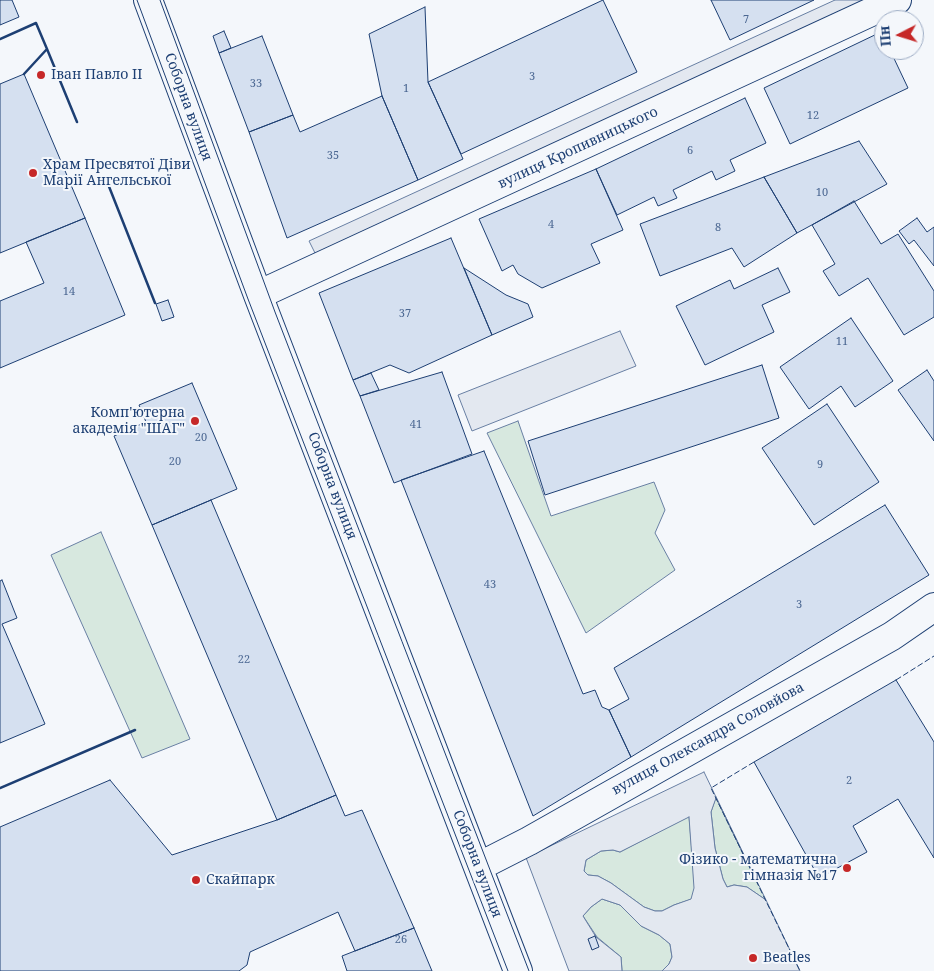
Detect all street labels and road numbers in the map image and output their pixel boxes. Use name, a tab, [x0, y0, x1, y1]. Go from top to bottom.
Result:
street label: Соборна вулиця	[161, 51, 215, 163]
street label: вулиця Кропивницького	[495, 103, 661, 193]
street label: Соборна вулиця	[304, 430, 360, 542]
street label: вулиця Олександра Соловйова	[609, 679, 807, 799]
street label: Соборна вулиця	[449, 808, 505, 920]

